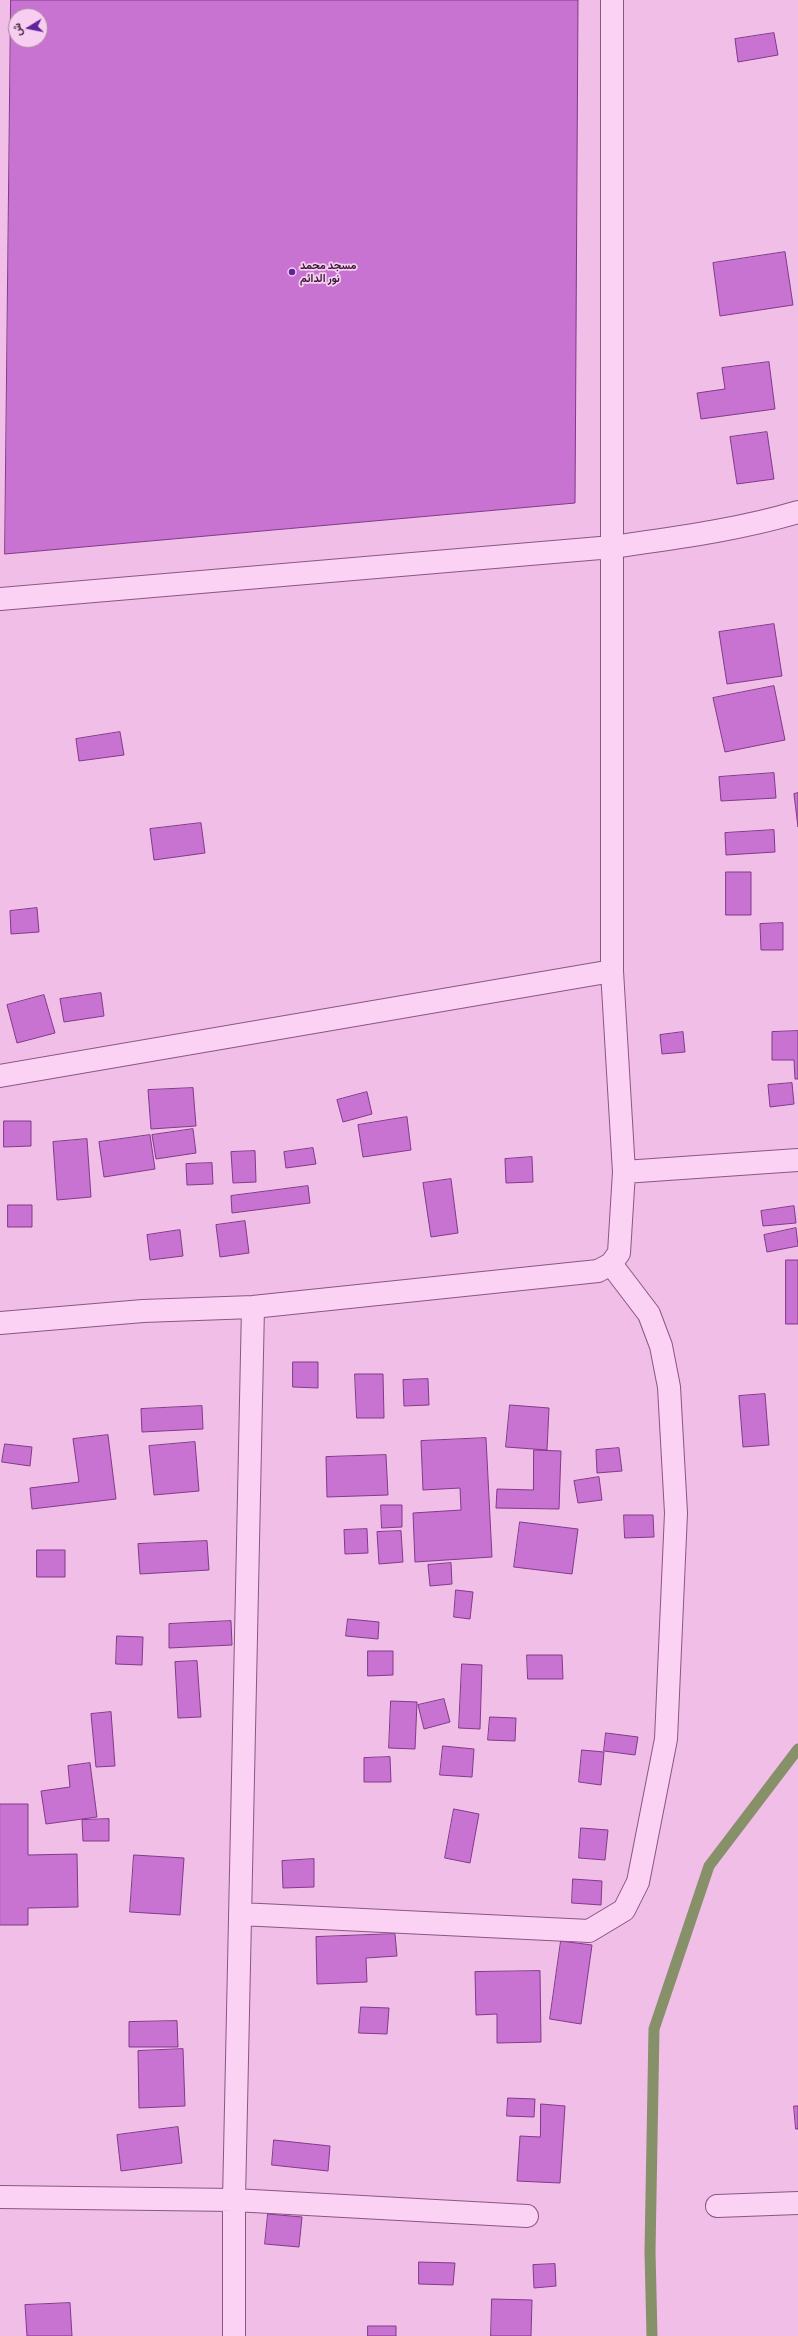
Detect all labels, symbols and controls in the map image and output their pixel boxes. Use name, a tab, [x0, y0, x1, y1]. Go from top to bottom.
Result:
north arrow	[8, 8, 48, 48]
text: ش	[10, 22, 24, 37]
place label: مسجد محمد نور الدائم	[300, 259, 357, 285]
marker: مسجد محمد نور الدائم	[287, 267, 297, 277]

